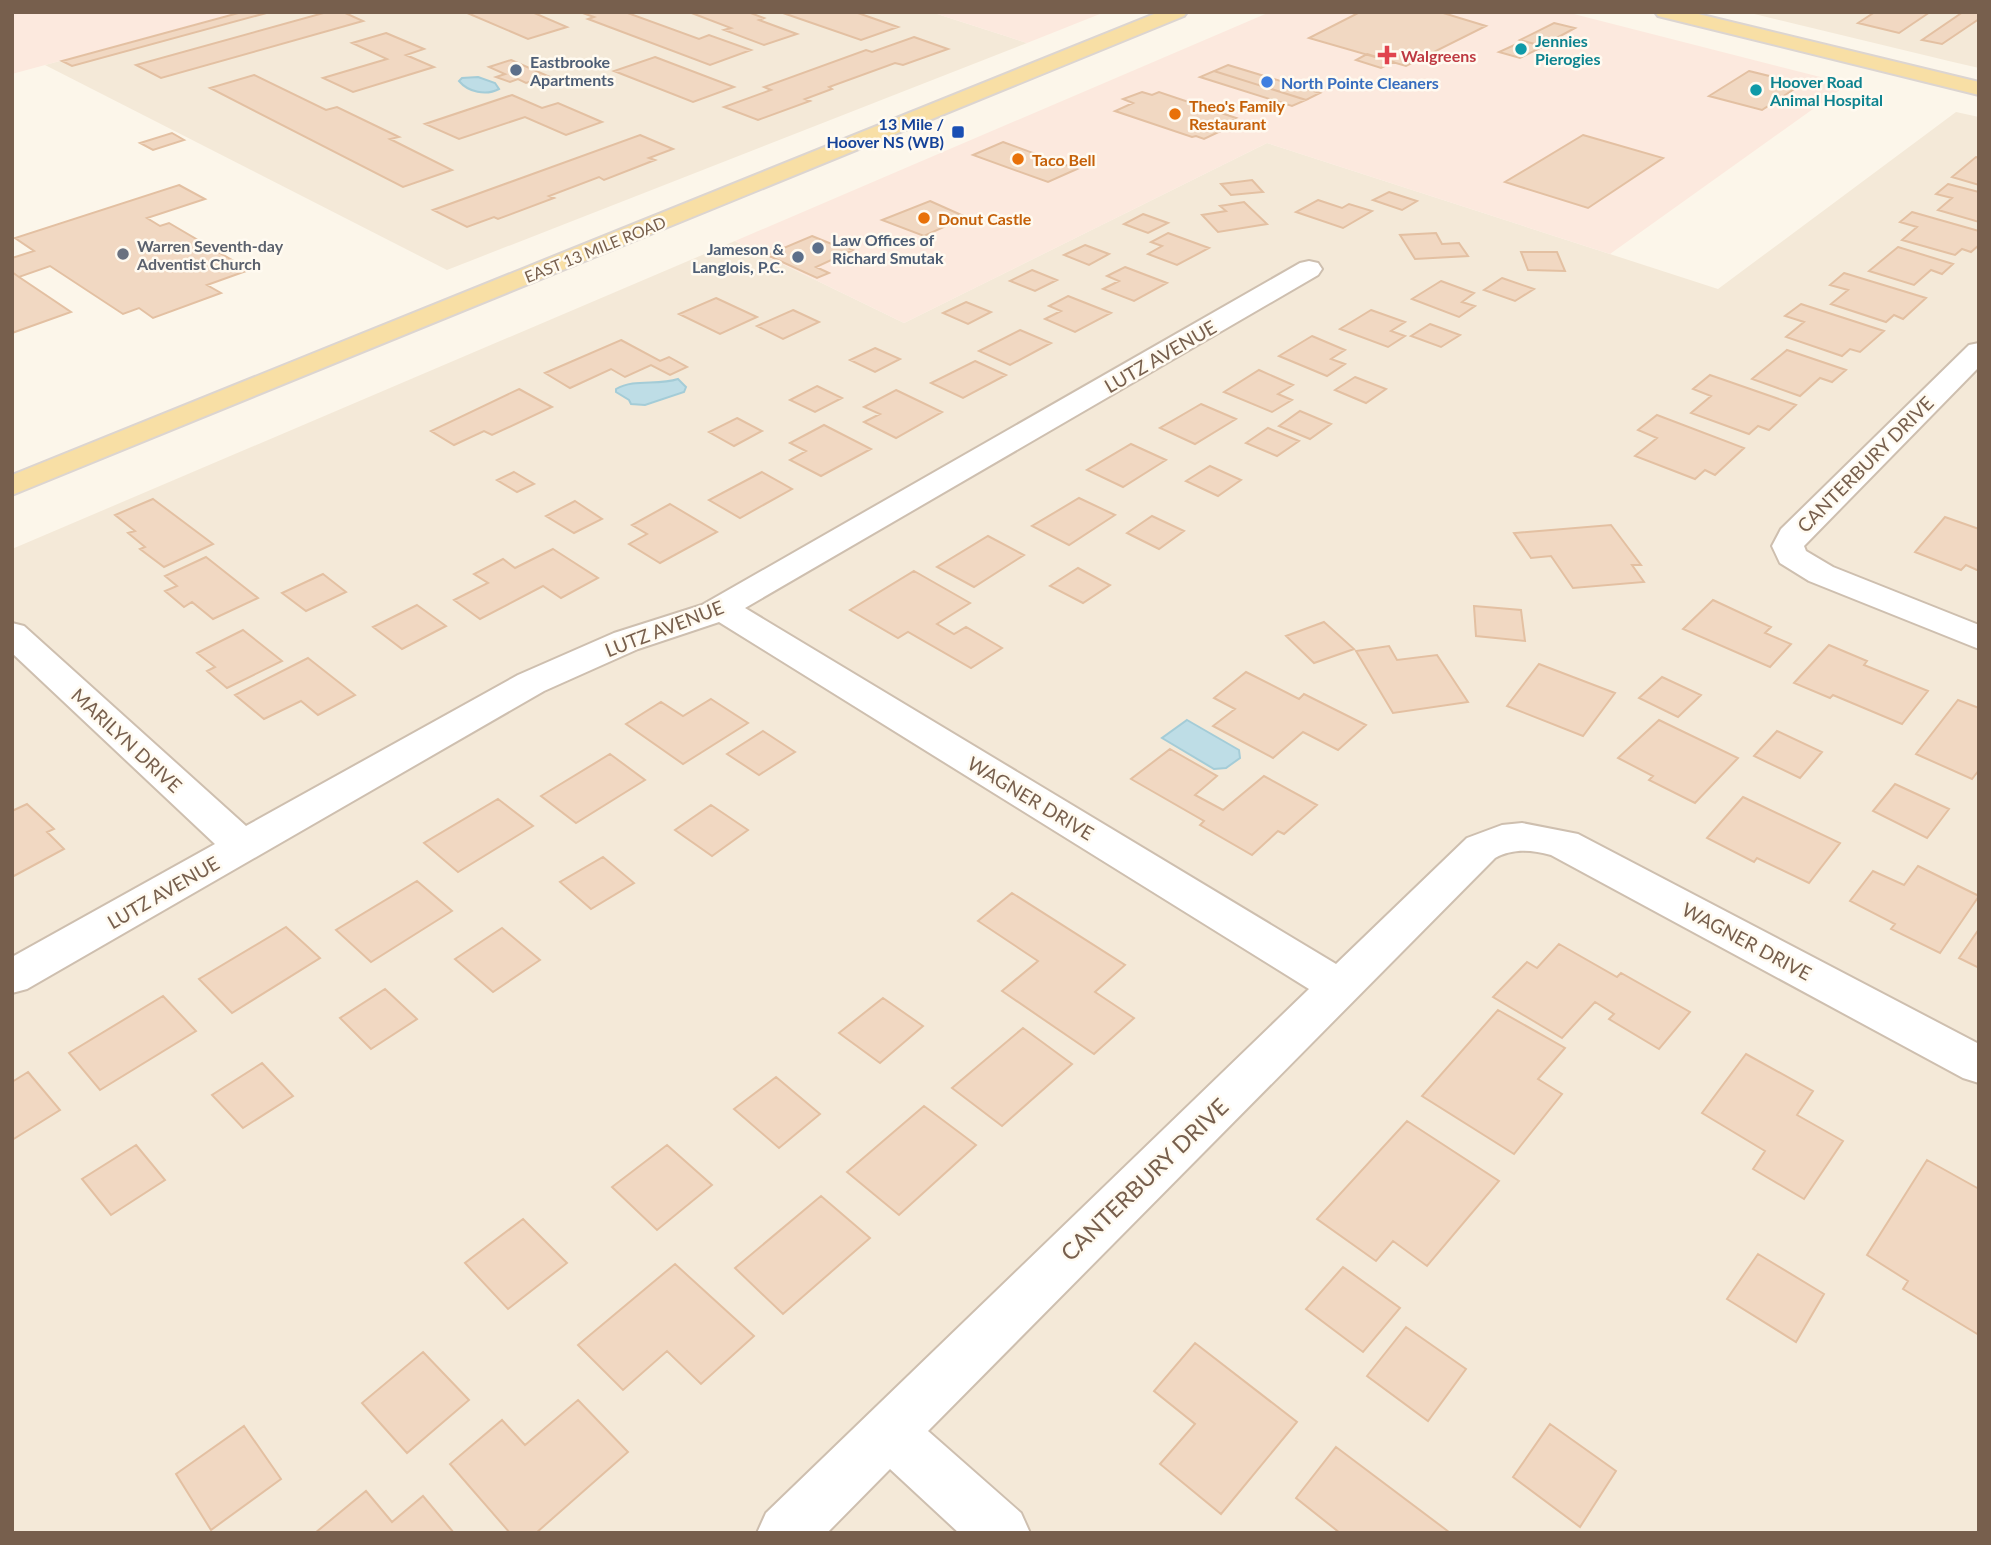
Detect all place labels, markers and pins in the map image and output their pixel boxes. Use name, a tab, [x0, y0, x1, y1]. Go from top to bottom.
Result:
place label: Jennies Pierogies	[1535, 31, 1600, 68]
marker: Jennies Pierogies	[1513, 41, 1529, 57]
place label: Walgreens	[1401, 46, 1476, 65]
marker: Walgreens	[1379, 47, 1395, 63]
place label: Eastbrooke Apartments	[529, 52, 614, 89]
marker: Eastbrooke Apartments	[508, 62, 524, 78]
place label: Hoover Road Animal Hospital	[1769, 72, 1883, 109]
place label: North Pointe Cleaners	[1281, 73, 1439, 92]
marker: North Pointe Cleaners	[1259, 74, 1275, 90]
marker: Hoover Road Animal Hospital	[1748, 82, 1764, 98]
place label: Theo's Family Restaurant	[1189, 96, 1285, 133]
marker: Theo's Family Restaurant	[1167, 106, 1183, 122]
place label: 13 Mile / Hoover NS (WB)	[826, 114, 944, 151]
marker: 13 Mile / Hoover NS (WB)	[950, 124, 966, 140]
place label: Taco Bell	[1032, 150, 1096, 169]
marker: Taco Bell	[1010, 151, 1026, 167]
place label: Donut Castle	[938, 209, 1032, 228]
marker: Donut Castle	[916, 210, 932, 226]
place label: Law Offices of Richard Smutak	[832, 230, 944, 267]
place label: Warren Seventh-day Adventist Church	[136, 236, 284, 273]
place label: Jameson & Langlois, P.C.	[692, 239, 784, 276]
marker: Law Offices of Richard Smutak	[810, 240, 826, 256]
marker: Warren Seventh-day Adventist Church	[115, 246, 131, 262]
marker: Jameson & Langlois, P.C.	[790, 249, 806, 265]

